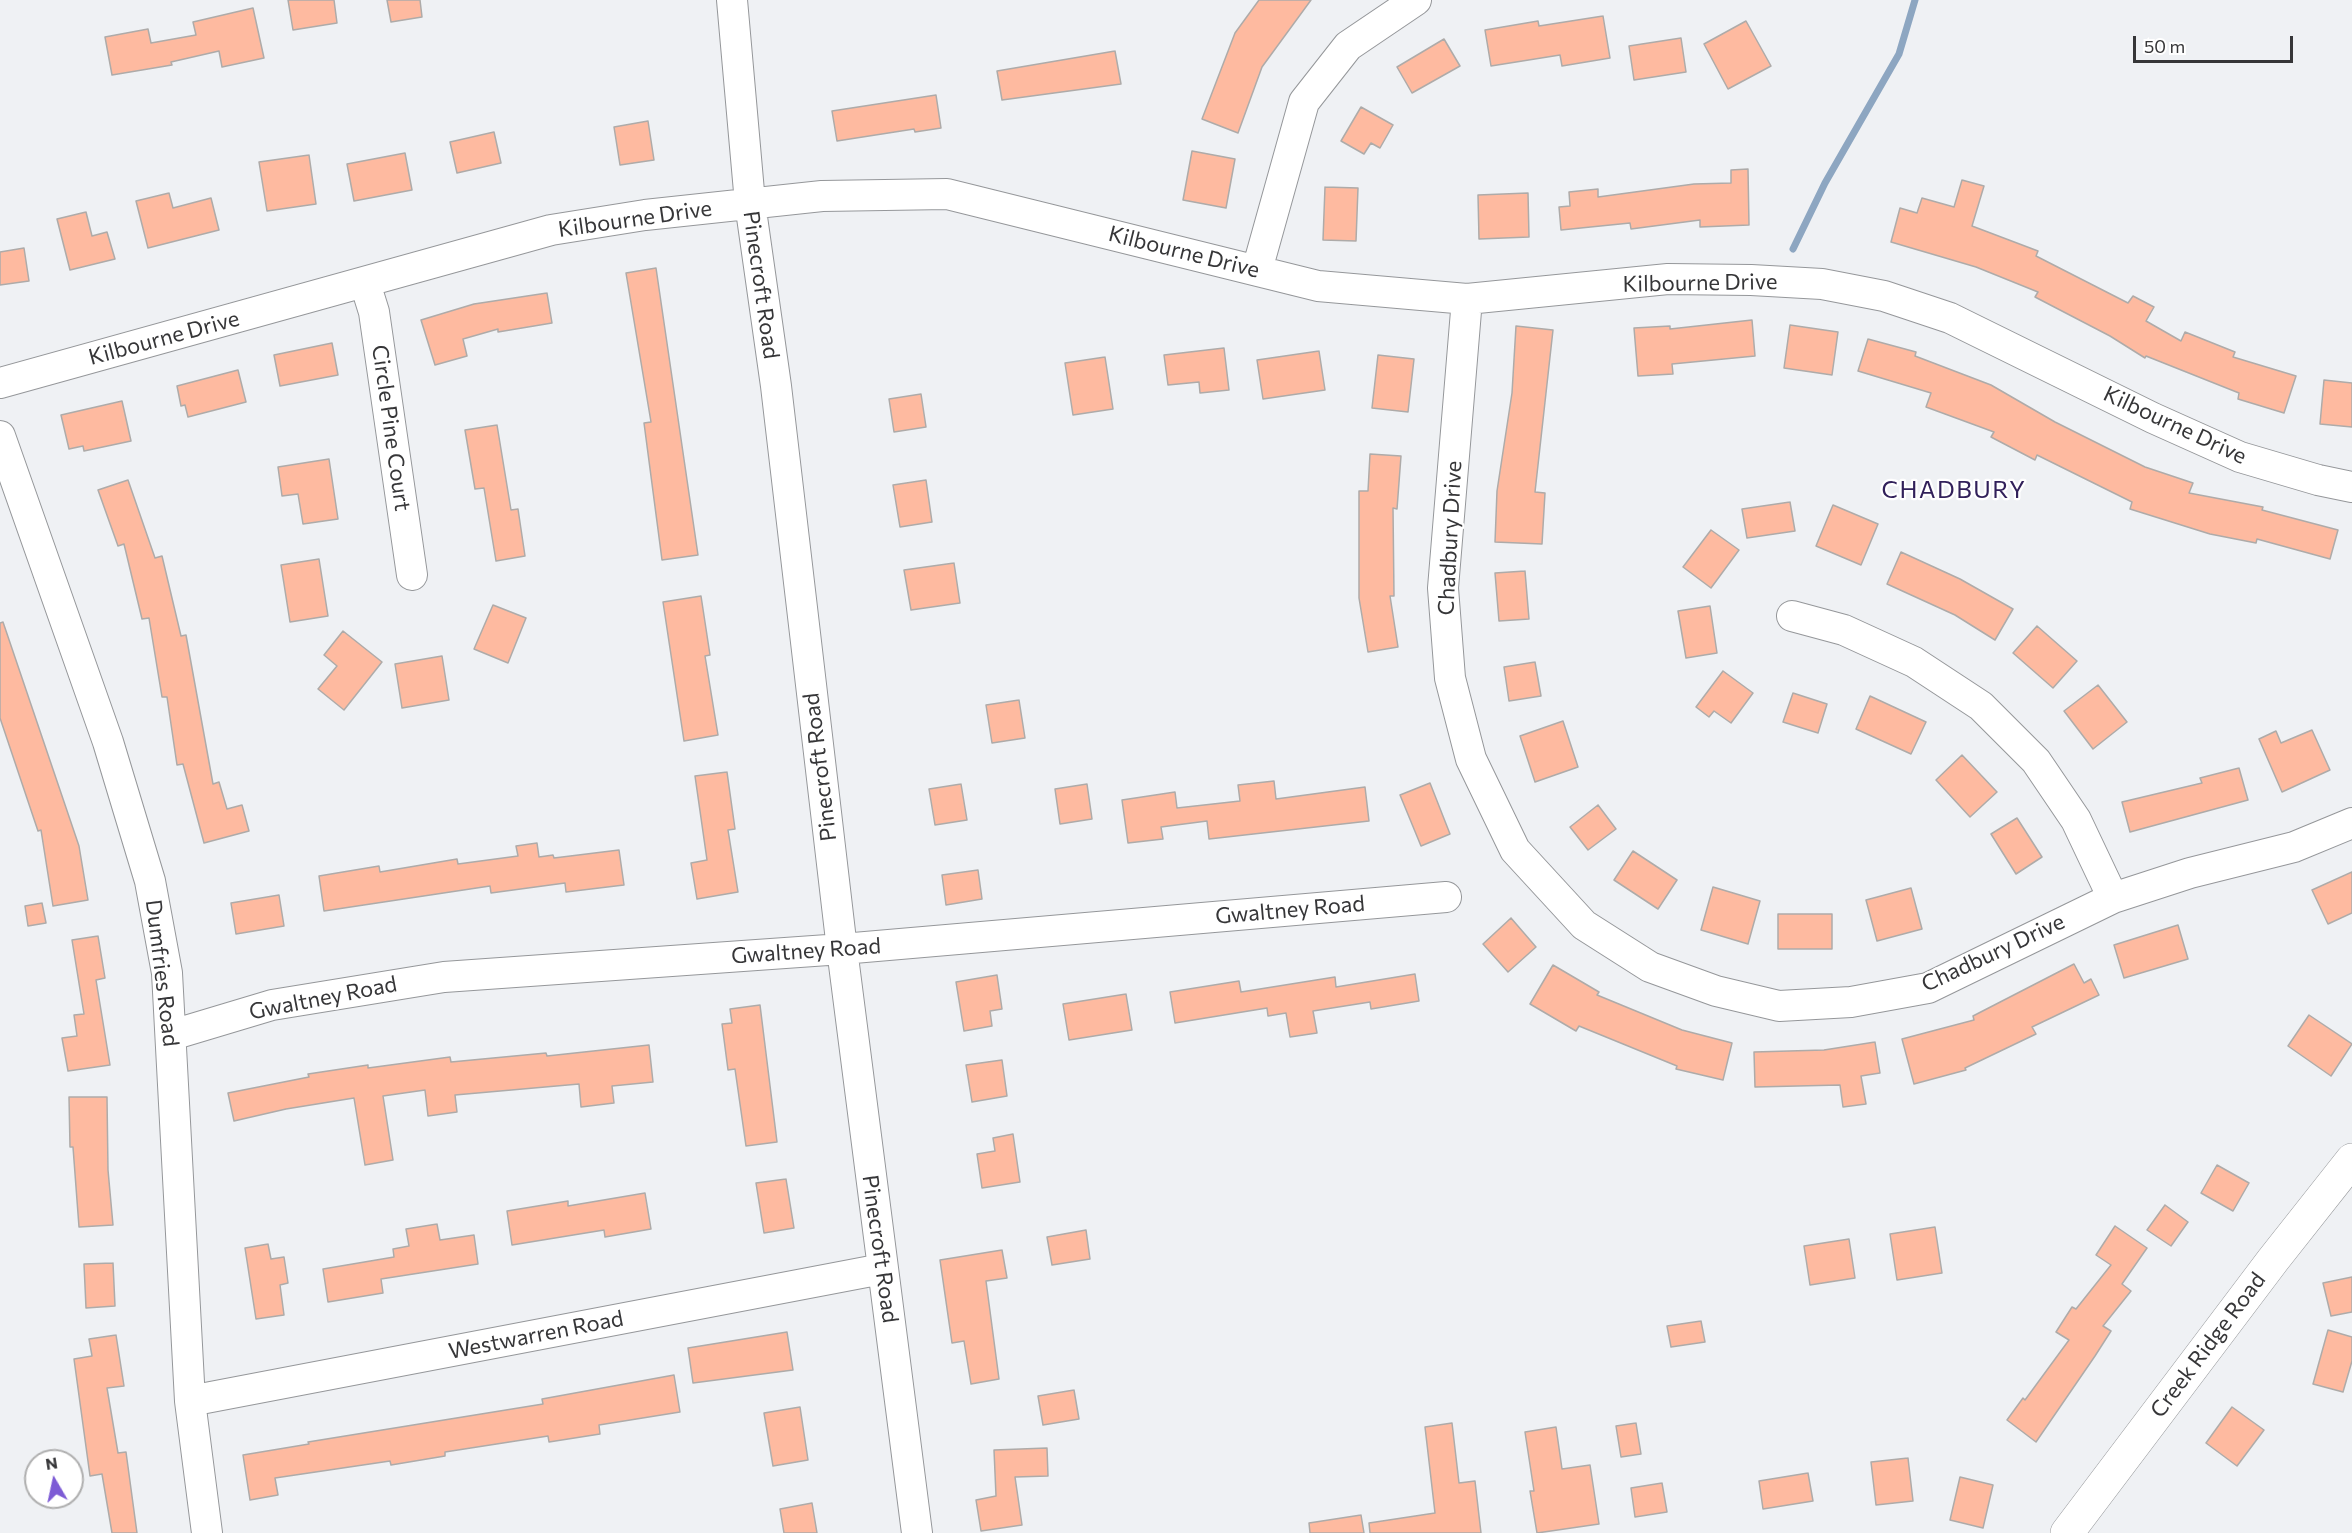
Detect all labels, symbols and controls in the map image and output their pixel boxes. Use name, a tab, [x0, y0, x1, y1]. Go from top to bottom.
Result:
scale bar	[2136, 24, 2296, 62]
text: 50 m	[2144, 35, 2185, 57]
street label: Kilbourne Drive	[557, 195, 713, 243]
street label: Pinecroft Road	[738, 209, 784, 361]
street label: Kilbourne Drive	[1106, 220, 1262, 284]
street label: Kilbourne Drive	[1622, 268, 1778, 298]
street label: Kilbourne Drive	[86, 305, 242, 371]
street label: Circle Pine Court	[366, 343, 416, 513]
street label: Kilbourne Drive	[2099, 380, 2251, 470]
street label: Chadbury Drive	[1433, 460, 1467, 616]
district label: CHADBURY	[1882, 476, 2026, 504]
street label: Pinecroft Road	[798, 691, 842, 843]
street label: Gwaltney Road	[1214, 890, 1366, 930]
street label: Dumfries Road	[140, 898, 184, 1048]
street label: Chadbury Drive	[1917, 908, 2069, 998]
street label: Gwaltney Road	[730, 933, 882, 969]
street label: Gwaltney Road	[247, 971, 399, 1025]
street label: Pinecroft Road	[857, 1173, 903, 1325]
street label: Creek Ridge Road	[2145, 1267, 2271, 1423]
street label: Westwarren Road	[446, 1305, 626, 1365]
north arrow	[24, 1449, 84, 1509]
text: N	[44, 1452, 59, 1473]

